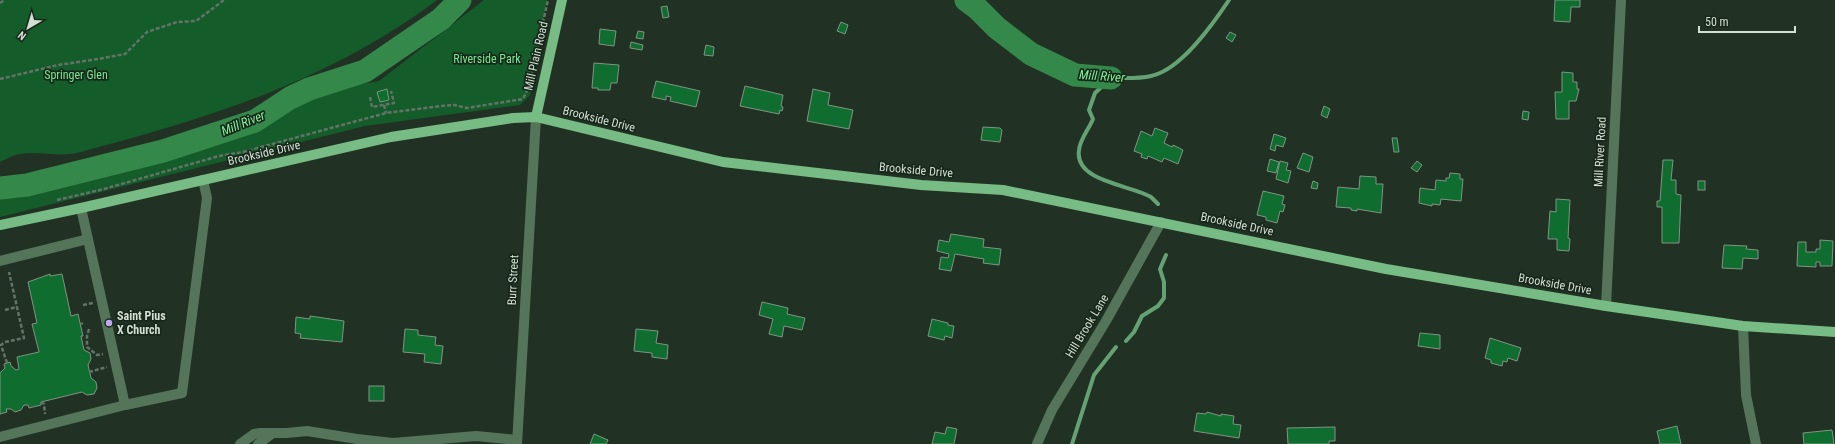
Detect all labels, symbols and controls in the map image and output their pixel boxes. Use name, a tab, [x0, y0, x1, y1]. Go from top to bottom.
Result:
north arrow	[8, 8, 48, 48]
scale bar	[1699, 8, 1795, 34]
text: 50 m	[1705, 15, 1729, 29]
street label: Mill Plain Road	[521, 20, 551, 92]
text: N	[15, 28, 29, 43]
park label: Riverside Park	[453, 52, 521, 66]
water label: Mill River	[1079, 67, 1127, 85]
park label: Springer Glen	[44, 68, 108, 82]
street label: Brookside Drive	[561, 103, 637, 135]
water label: Mill River	[219, 107, 268, 139]
street label: Mill River Road	[1591, 116, 1609, 188]
street label: Brookside Drive	[226, 138, 302, 168]
street label: Brookside Drive	[879, 160, 954, 180]
street label: Brookside Drive	[1199, 209, 1275, 239]
street label: Burr Street	[505, 254, 521, 306]
street label: Brookside Drive	[1517, 271, 1593, 297]
street label: Hill Brook Lane	[1063, 291, 1112, 360]
place label: Saint Pius X Church	[117, 309, 166, 337]
marker: Saint Pius X Church	[104, 318, 114, 328]

